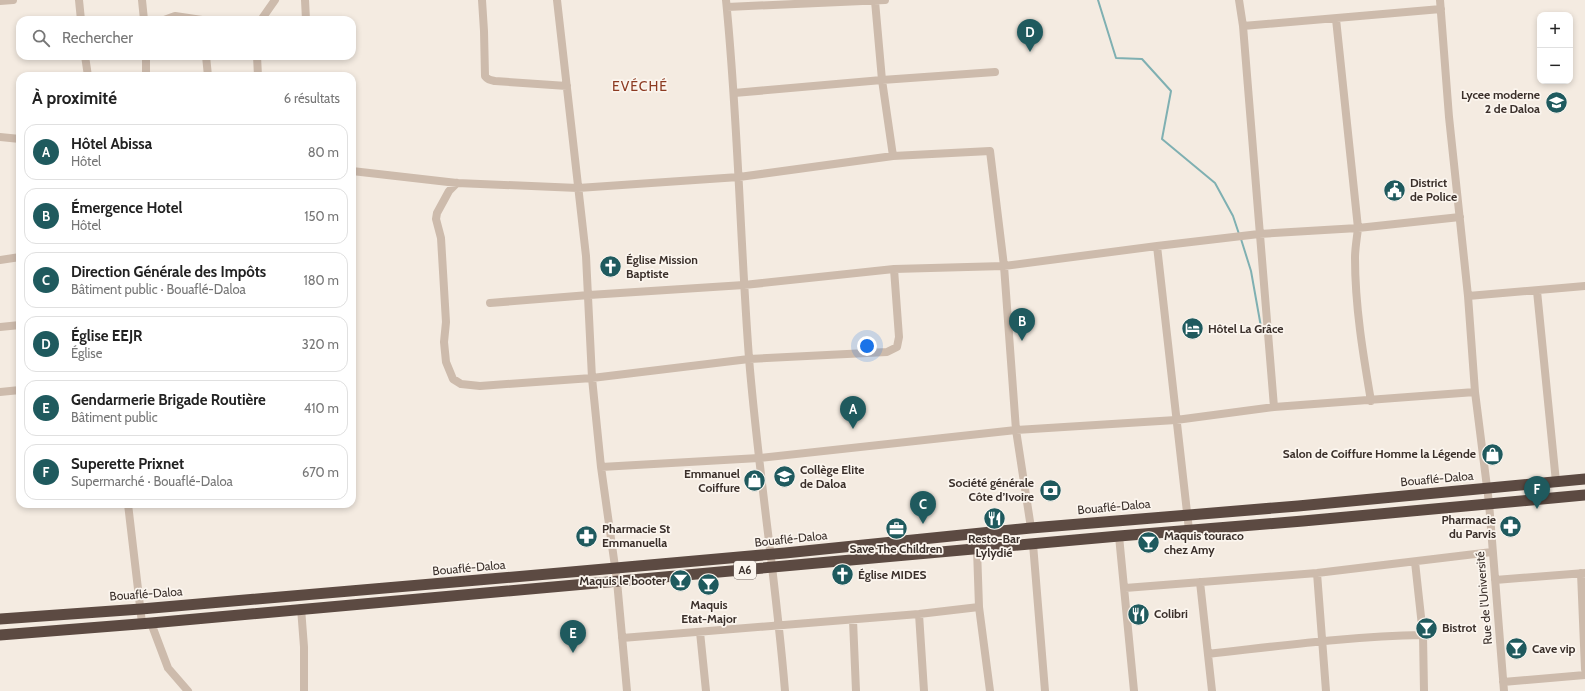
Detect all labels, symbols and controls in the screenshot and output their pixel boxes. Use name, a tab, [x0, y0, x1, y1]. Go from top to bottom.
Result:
map controls	[1537, 12, 1573, 84]
button: +	[1537, 12, 1573, 48]
search box	[16, 16, 356, 60]
pin: D	[1017, 19, 1043, 52]
icon: search	[30, 27, 52, 49]
text: Rechercher	[62, 29, 133, 47]
button: −	[1537, 48, 1573, 84]
district label: EVÉCHÉ	[612, 77, 668, 95]
place label: Lycee moderne 2 de Daloa	[1461, 87, 1540, 116]
text: À proximité	[32, 88, 117, 108]
school or university icon: Lycee moderne 2 de Daloa	[1543, 89, 1569, 115]
text: 6 résultats	[284, 90, 340, 106]
text: Hôtel Abissa	[71, 135, 152, 153]
text: A	[42, 144, 50, 160]
text: 80 m	[308, 144, 339, 160]
text: Hôtel	[71, 153, 101, 169]
place label: District de Police	[1410, 175, 1457, 204]
public building icon: District de Police	[1381, 177, 1407, 203]
text: Émergence Hotel	[71, 199, 182, 217]
text: B	[42, 208, 50, 224]
text: 150 m	[304, 208, 339, 224]
text: Hôtel	[71, 217, 101, 233]
place label: Église Mission Baptiste	[626, 252, 698, 281]
church icon: Église Mission Baptiste	[597, 254, 623, 280]
text: Direction Générale des Impôts	[71, 263, 266, 281]
text: C	[42, 272, 50, 288]
text: 180 m	[303, 272, 339, 288]
text: Bâtiment public · Bouaflé-Daloa	[71, 281, 246, 297]
pin: B	[1009, 308, 1035, 341]
hotel icon: Hôtel La Grâce	[1179, 316, 1205, 342]
place label: Hôtel La Grâce	[1208, 321, 1284, 336]
text: Église EEJR	[71, 327, 143, 345]
text: D	[41, 336, 51, 352]
text: 320 m	[302, 336, 339, 352]
your location	[857, 336, 877, 356]
text: Église	[71, 345, 102, 361]
text: Gendarmerie Brigade Routière	[71, 391, 266, 409]
pin: A	[840, 396, 866, 429]
text: E	[42, 400, 50, 416]
text: 410 m	[304, 400, 339, 416]
text: Bâtiment public	[71, 409, 158, 425]
shop icon: Salon de Coiffure Homme la Légende	[1479, 441, 1505, 467]
place label: Salon de Coiffure Homme la Légende	[1283, 446, 1476, 461]
text: Superette Prixnet	[71, 455, 184, 473]
place label: Collège Elite de Daloa	[800, 462, 864, 491]
text: F	[43, 464, 49, 480]
text: 670 m	[302, 464, 339, 480]
school or university icon: Collège Elite de Daloa	[771, 464, 797, 490]
place label: Emmanuel Coiffure	[684, 466, 740, 495]
shop icon: Emmanuel Coiffure	[742, 468, 768, 494]
street label: Bouaflé-Daloa	[1400, 468, 1474, 489]
text: Supermarché · Bouaflé-Daloa	[71, 473, 233, 489]
place label: Société générale Côte d’Ivoire	[949, 475, 1034, 504]
pin: F	[1524, 476, 1550, 509]
bank icon: Société générale Côte d’Ivoire	[1037, 477, 1063, 503]
pin: C	[910, 491, 936, 524]
street label: Bouaflé-Daloa	[1077, 496, 1151, 517]
restaurant icon: Resto-Bar Lylydié	[981, 505, 1007, 531]
place label: Pharmacie du Parvis	[1441, 512, 1496, 541]
pharmacy icon: Pharmacie du Parvis	[1498, 514, 1524, 540]
office icon: Save The Children	[883, 515, 909, 541]
place label: Pharmacie St Emmanuella	[602, 521, 670, 550]
pharmacy icon: Pharmacie St Emmanuella	[573, 523, 599, 549]
street label: Bouaflé-Daloa	[754, 527, 828, 550]
place label: Maquis touraco chez Amy	[1164, 528, 1244, 557]
bar icon: Maquis touraco chez Amy	[1136, 530, 1162, 556]
place label: Resto-Bar Lylydié	[968, 531, 1020, 560]
place label: Save The Children	[850, 541, 942, 556]
street label: Rue de l'Université	[1472, 551, 1495, 645]
street label: Bouaflé-Daloa	[432, 557, 506, 578]
road number: A6	[734, 561, 756, 579]
church icon: Église MIDES	[829, 562, 855, 588]
place label: Église MIDES	[858, 567, 926, 582]
bar icon: Maquis le booter	[668, 568, 694, 594]
bar icon: Maquis Etat-Major	[696, 571, 722, 597]
place label: Maquis le booter	[579, 573, 666, 588]
street label: Bouaflé-Daloa	[109, 583, 183, 604]
place label: Maquis Etat-Major	[681, 597, 737, 626]
restaurant icon: Colibri	[1125, 601, 1151, 627]
place label: Colibri	[1154, 606, 1188, 621]
bar icon: Bistrot	[1413, 615, 1439, 641]
pin: E	[560, 620, 586, 653]
place label: Bistrot	[1442, 620, 1476, 635]
bar icon: Cave vip	[1504, 636, 1530, 662]
place label: Cave vip	[1532, 641, 1576, 656]

